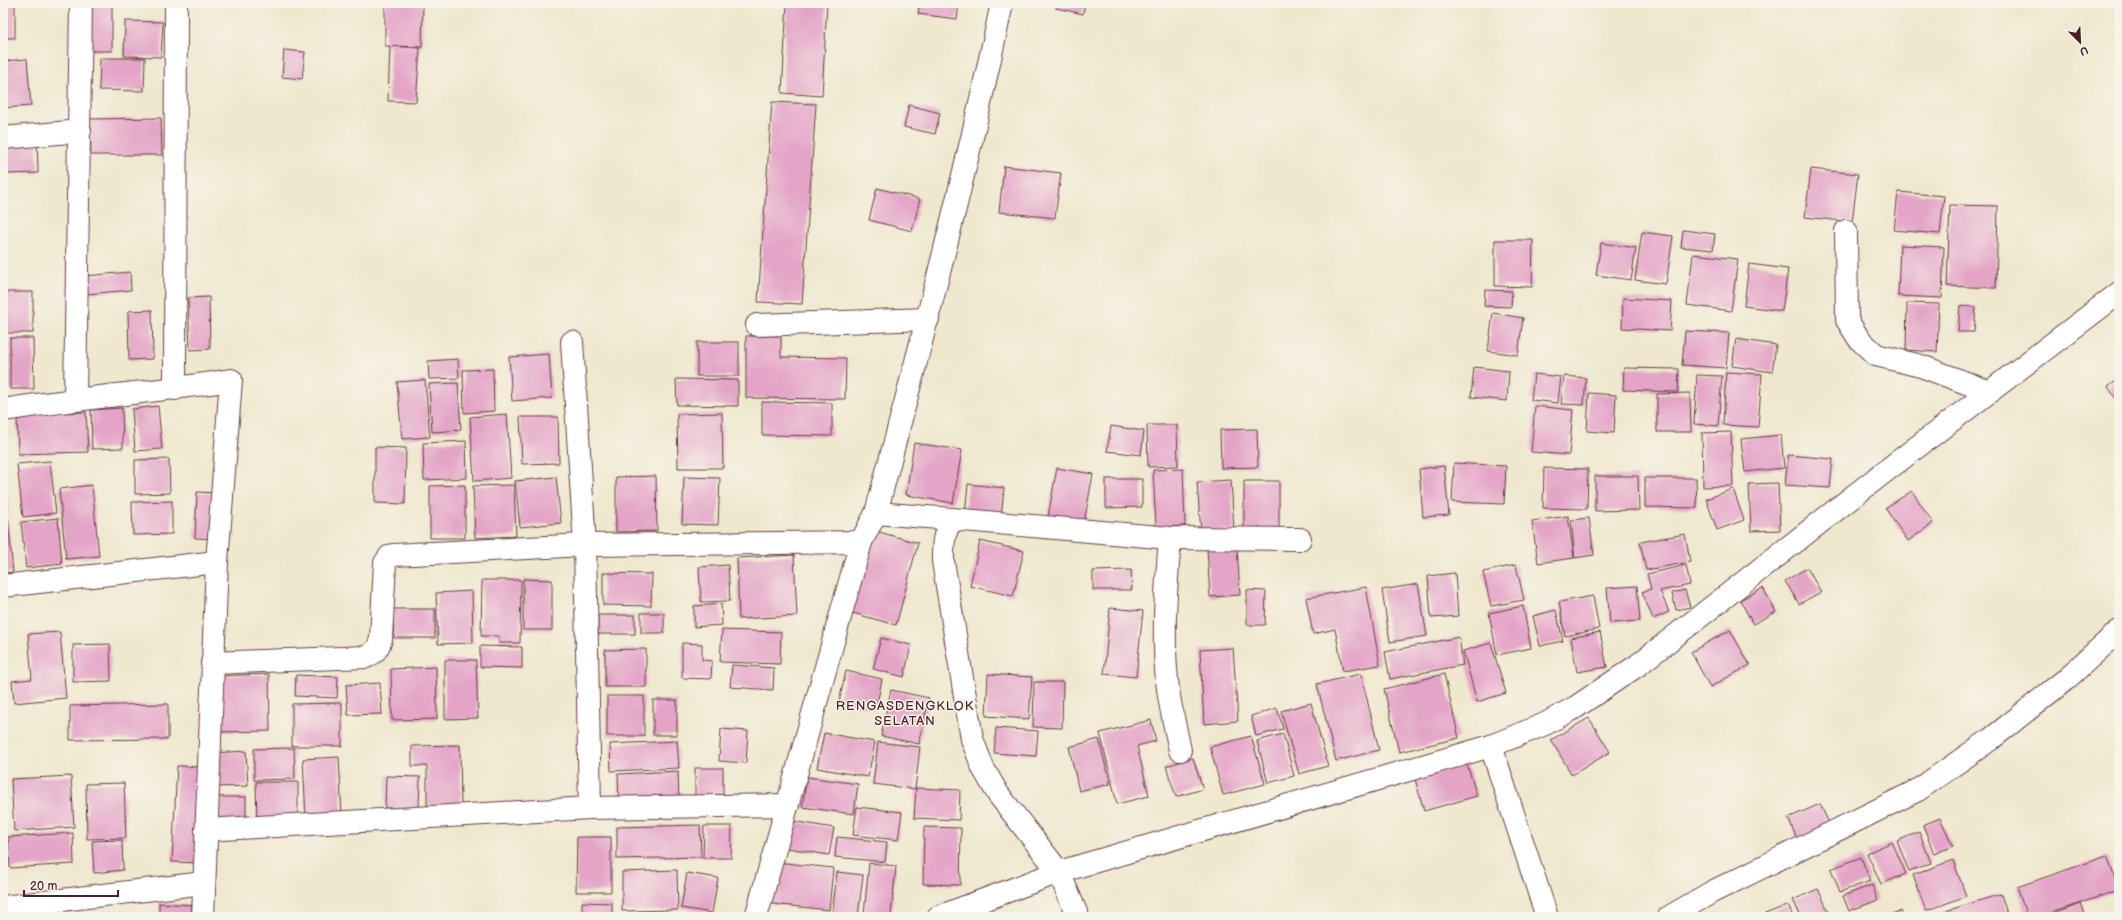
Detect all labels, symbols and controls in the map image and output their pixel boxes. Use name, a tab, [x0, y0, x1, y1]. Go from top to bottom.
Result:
north arrow	[2060, 22, 2100, 62]
text: U	[2077, 43, 2090, 58]
district label: RENGASDENGKLOK SELATAN	[836, 698, 974, 729]
scale bar	[24, 872, 118, 898]
text: 20 m	[30, 879, 57, 894]

